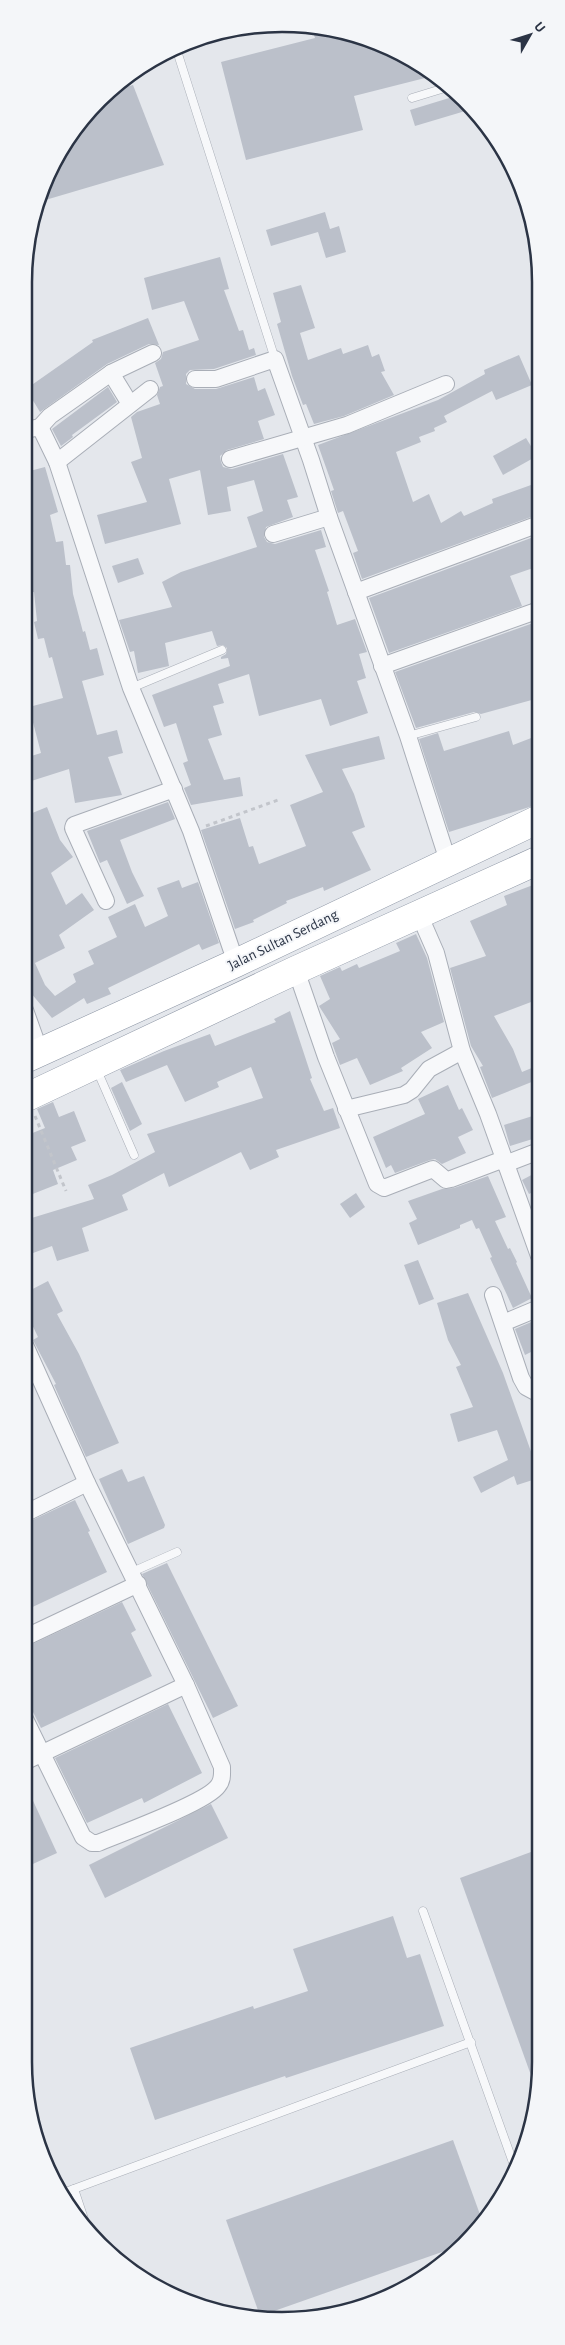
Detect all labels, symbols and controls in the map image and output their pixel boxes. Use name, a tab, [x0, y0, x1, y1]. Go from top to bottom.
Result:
north arrow	[505, 10, 555, 60]
text: U	[531, 20, 548, 35]
street label: Jalan Sultan Serdang	[226, 907, 341, 973]

